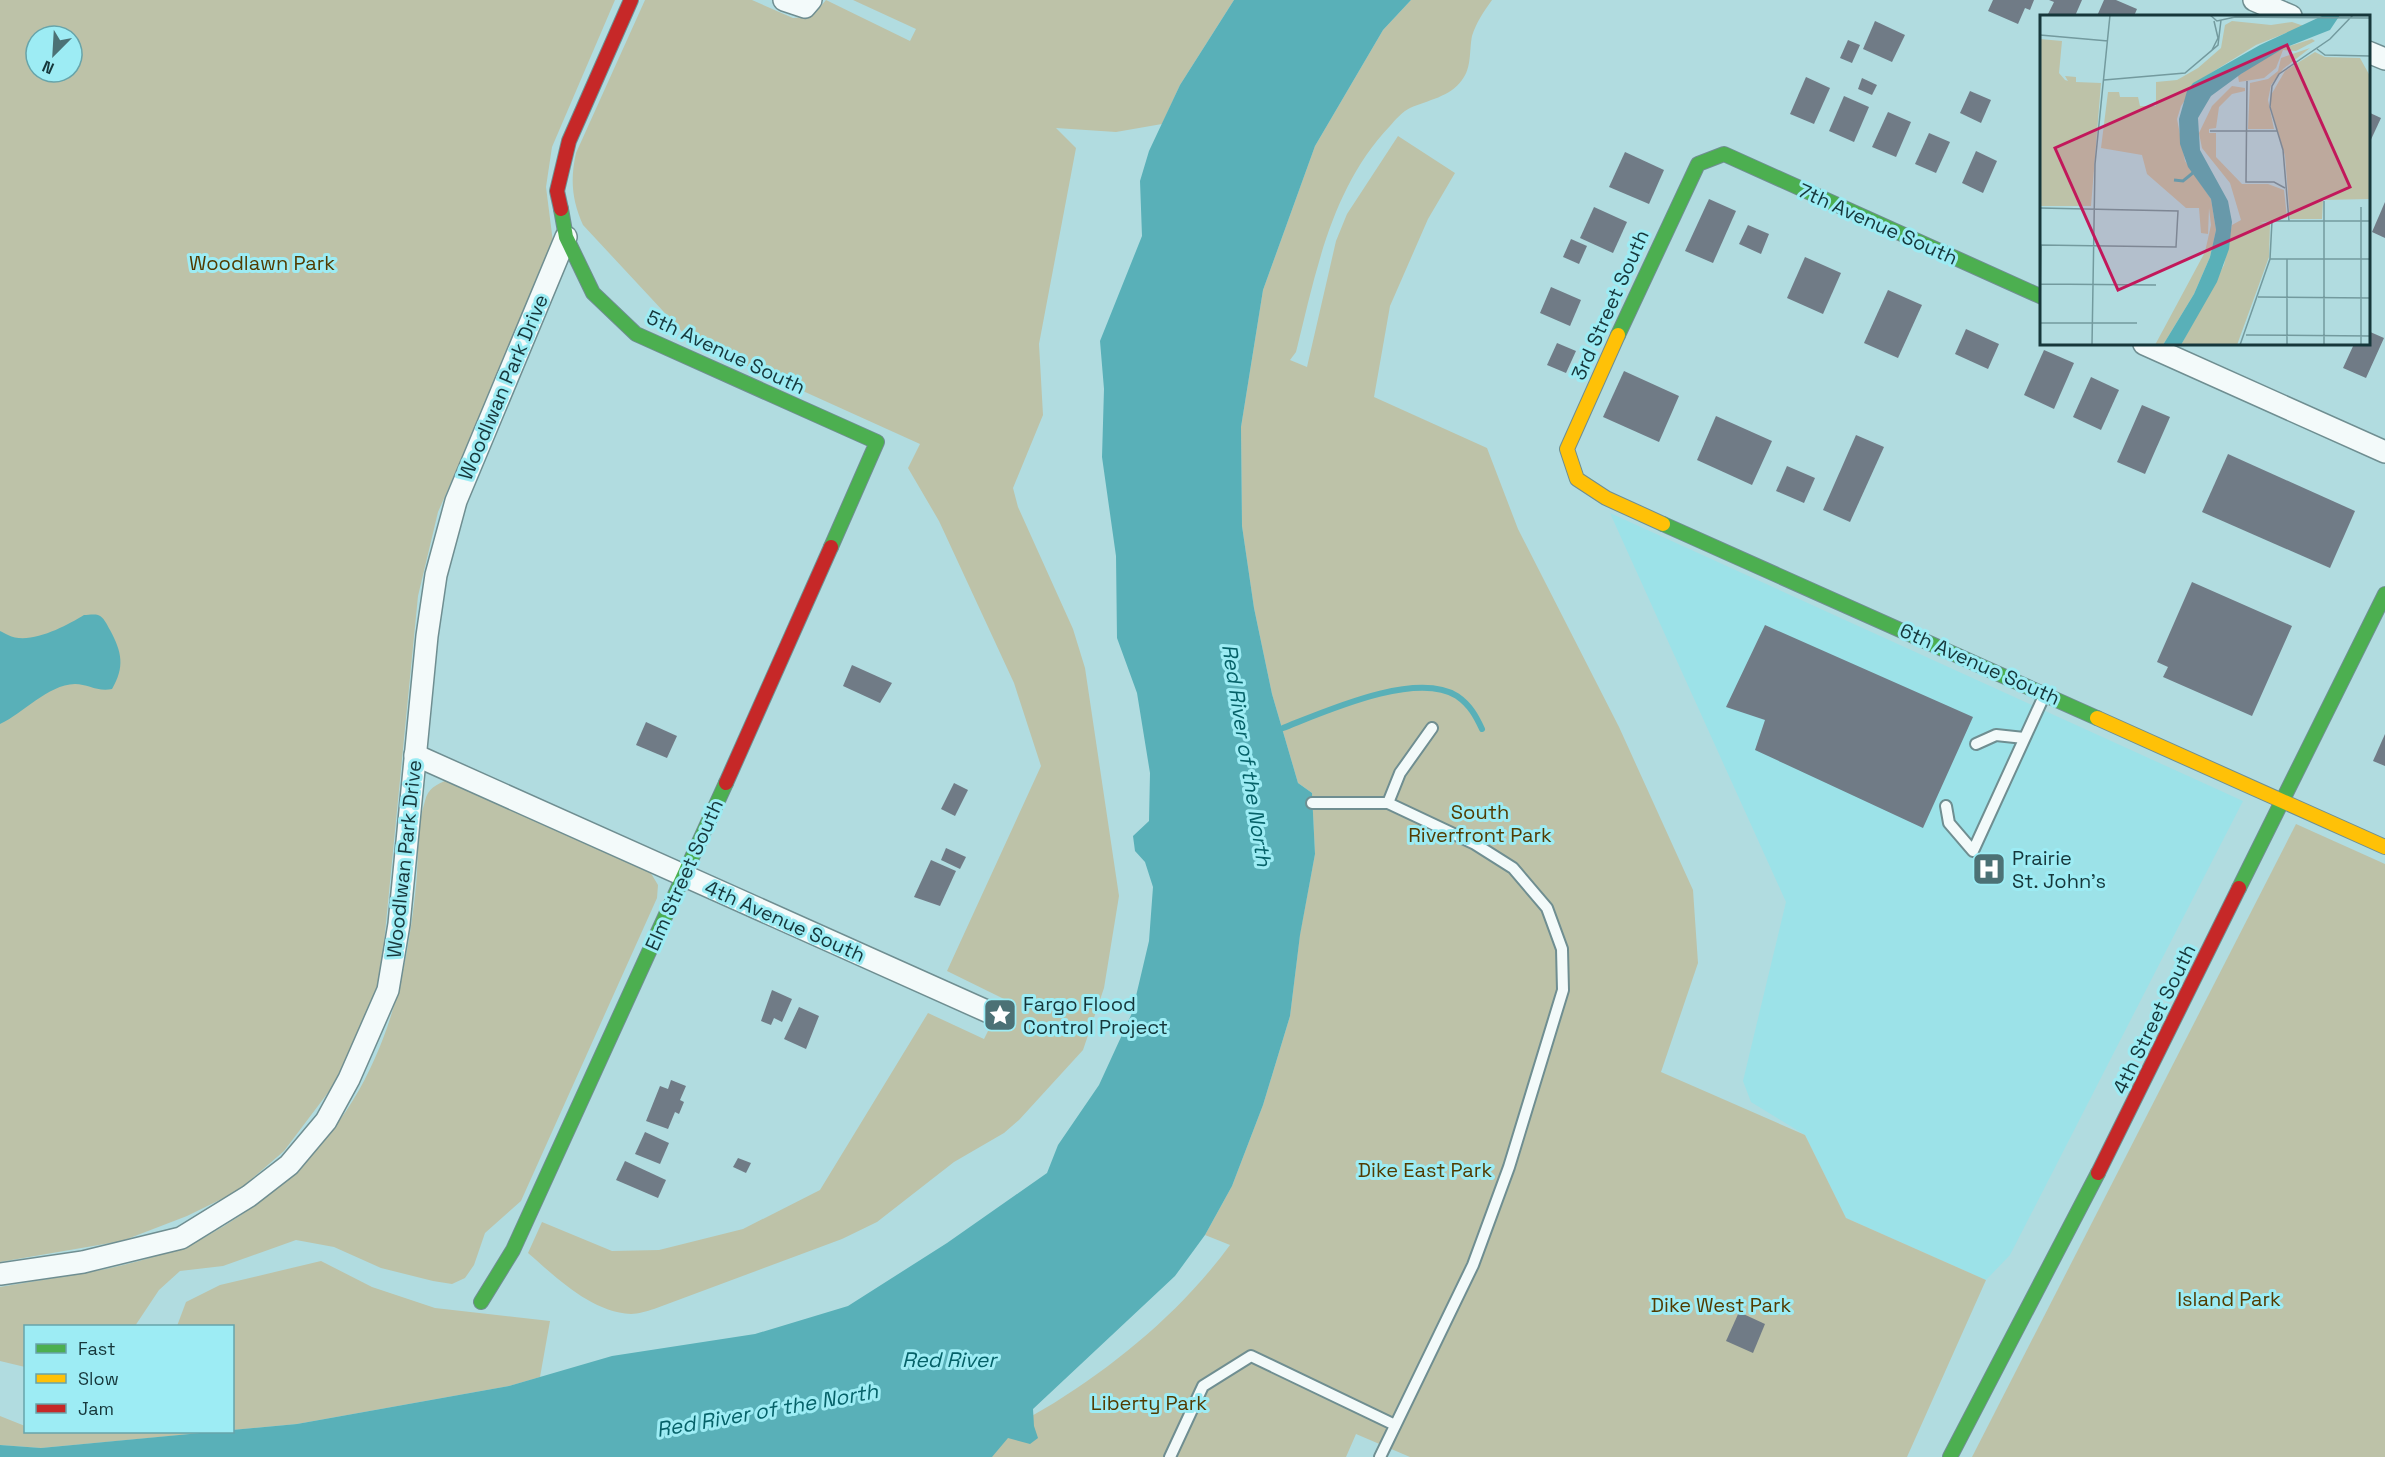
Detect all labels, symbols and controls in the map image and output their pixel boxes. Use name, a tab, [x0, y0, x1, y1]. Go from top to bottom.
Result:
inset map	[2040, 15, 2370, 345]
north arrow	[24, 24, 84, 84]
text: N	[39, 55, 57, 79]
street label: 7th Avenue South	[1794, 177, 1962, 271]
street label: 3rd Street South	[1565, 226, 1655, 384]
park label: Woodlawn Park	[189, 250, 335, 276]
street label: Woodlwan Park Drive	[452, 290, 554, 484]
street label: 5th Avenue South	[642, 304, 810, 400]
street label: 6th Avenue South	[1896, 617, 2064, 711]
water label: Red River of the North	[1216, 642, 1278, 869]
street label: Woodlwan Park Drive	[381, 759, 427, 959]
street label: Elm Street South	[639, 795, 729, 955]
park label: South Riverfront Park	[1408, 799, 1552, 848]
place label: Prairie St. John's	[2012, 845, 2106, 894]
hospital icon: Prairie St. John's	[1971, 851, 2007, 887]
street label: 4th Avenue South	[701, 874, 869, 968]
street label: 4th Street South	[2106, 940, 2202, 1098]
place label: Fargo Flood Control Project	[1023, 991, 1168, 1040]
place icon: Fargo Flood Control Project	[982, 997, 1018, 1033]
park label: Dike East Park	[1358, 1157, 1492, 1183]
park label: Island Park	[2177, 1286, 2281, 1312]
park label: Dike West Park	[1651, 1292, 1792, 1318]
legend	[24, 1325, 234, 1433]
text: Fast	[78, 1337, 115, 1360]
water label: Red River	[902, 1346, 998, 1373]
text: Slow	[78, 1367, 119, 1390]
water label: Red River of the North	[654, 1377, 881, 1443]
park label: Liberty Park	[1091, 1390, 1207, 1416]
text: Jam	[78, 1397, 114, 1420]

